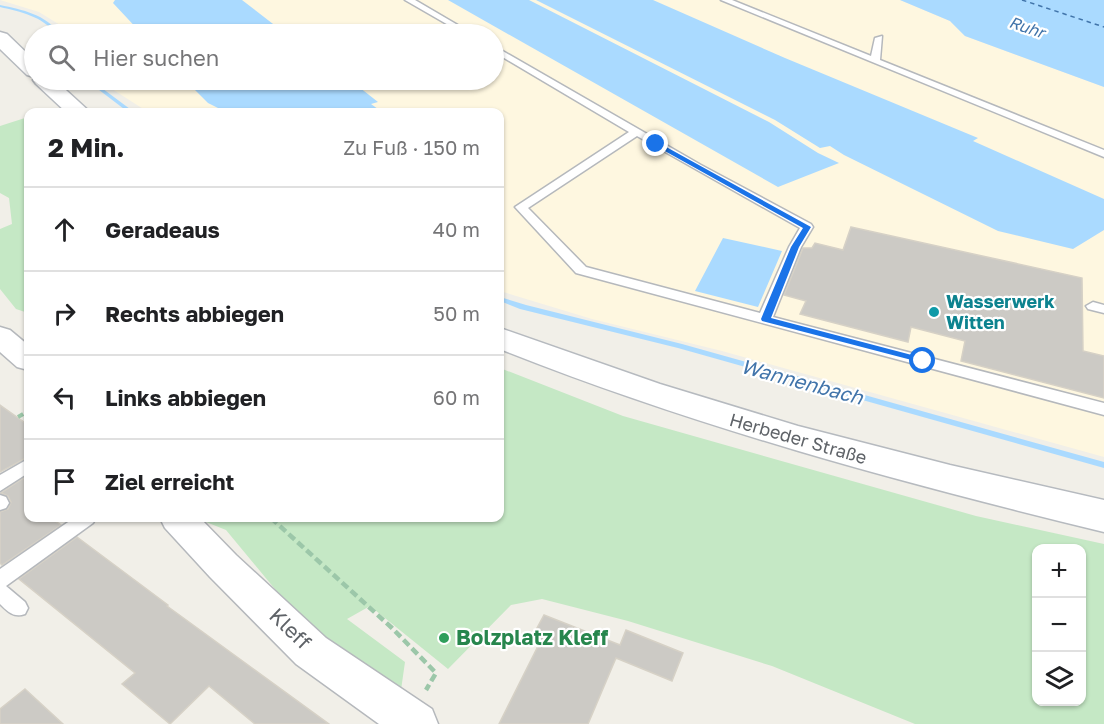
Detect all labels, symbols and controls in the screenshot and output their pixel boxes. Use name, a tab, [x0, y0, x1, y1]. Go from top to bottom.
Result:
water label: Ruhr	[1007, 12, 1050, 43]
search box	[24, 24, 504, 90]
icon: search	[45, 41, 78, 74]
text: Hier suchen	[93, 44, 219, 71]
route end	[642, 130, 668, 156]
text: 2 Min.	[48, 132, 125, 163]
text: Zu Fuß · 150 m	[343, 135, 480, 159]
icon: ahead	[48, 213, 81, 246]
text: Geradeaus	[105, 216, 220, 243]
text: 40 m	[433, 217, 480, 241]
place label: Wasserwerk Witten	[946, 290, 1055, 333]
icon: right	[48, 297, 81, 330]
text: Rechts abbiegen	[105, 300, 284, 327]
text: 50 m	[433, 301, 480, 325]
marker: Wasserwerk Witten	[927, 305, 941, 319]
route start	[909, 347, 935, 373]
water label: Wannenbach	[739, 353, 866, 409]
icon: left	[48, 381, 81, 414]
text: Links abbiegen	[105, 384, 266, 411]
text: 60 m	[433, 385, 480, 409]
street label: Herbeder Straße	[727, 408, 870, 468]
icon: arrive	[48, 465, 81, 498]
text: Ziel erreicht	[105, 468, 234, 495]
map controls	[1032, 544, 1086, 706]
button: +	[1032, 544, 1086, 598]
button: −	[1032, 598, 1086, 652]
street label: Kleff	[264, 602, 317, 655]
place label: Bolzplatz Kleff	[456, 624, 609, 650]
marker: Bolzplatz Kleff	[437, 631, 451, 645]
button: layers	[1032, 652, 1086, 706]

